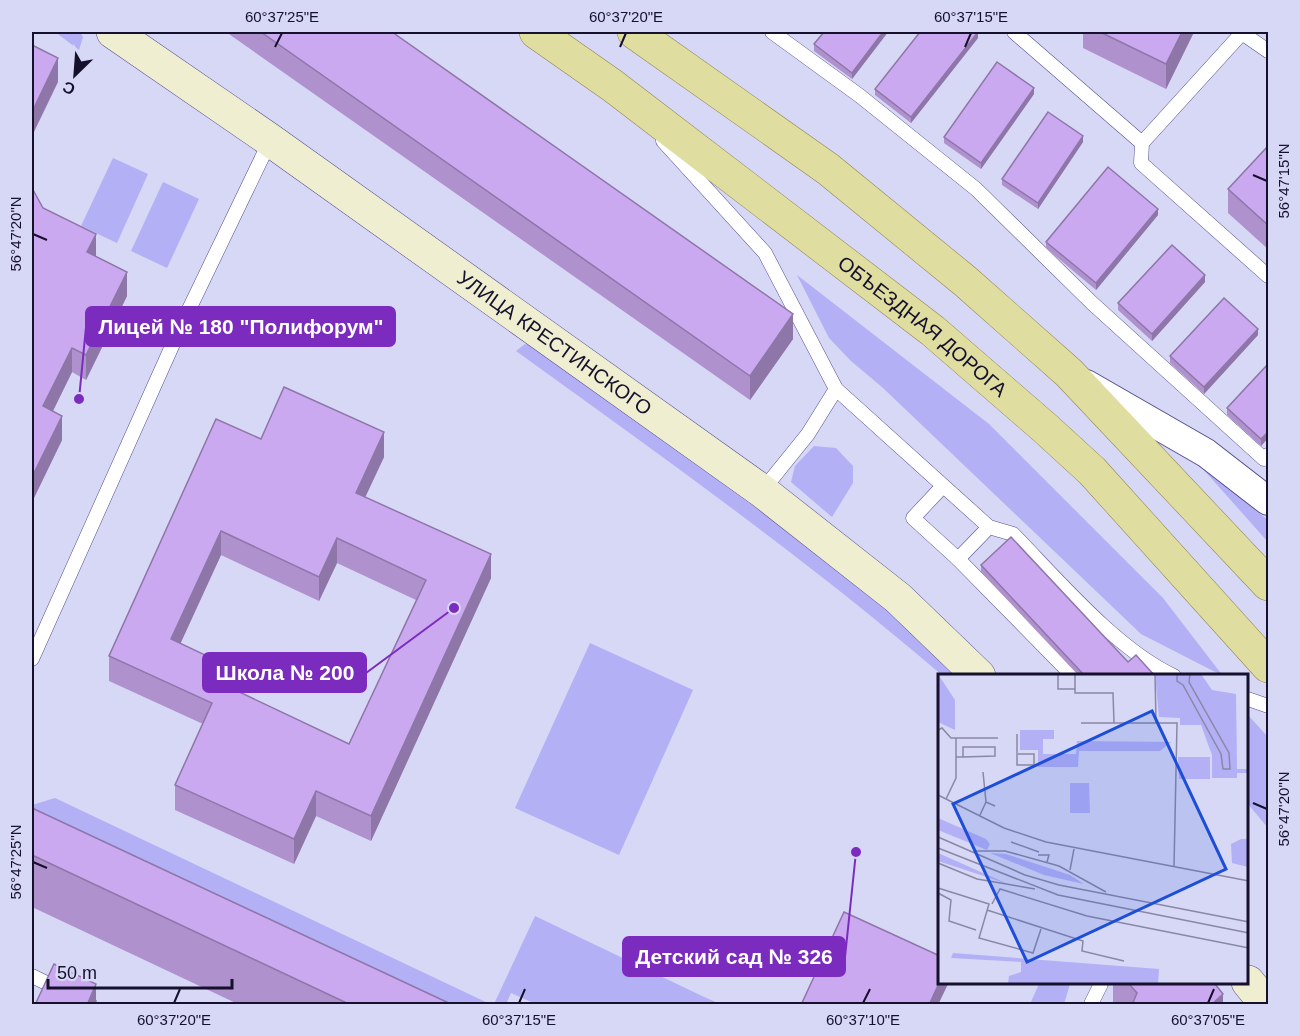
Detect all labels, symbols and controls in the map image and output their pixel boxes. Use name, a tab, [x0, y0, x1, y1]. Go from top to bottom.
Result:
text: 60°37'25"E	[245, 8, 319, 25]
text: 60°37'20"E	[589, 8, 663, 25]
text: 60°37'15"E	[934, 8, 1008, 25]
north arrow	[45, 45, 105, 105]
text: С	[60, 78, 78, 98]
text: 56°47'15"N	[1275, 143, 1292, 219]
text: 56°47'20"N	[7, 196, 24, 272]
street label: ОБЪЕЗДНАЯ ДОРОГА	[834, 252, 1012, 401]
street label: УЛИЦА КРЕСТИНСКОГО	[453, 266, 656, 420]
callout: Лицей № 180 "Полифорум"	[86, 307, 395, 346]
text: Лицей № 180 "Полифорум"	[98, 315, 384, 338]
callout: Школа № 200	[203, 653, 366, 692]
text: Школа № 200	[216, 661, 354, 684]
inset map	[938, 674, 1249, 985]
text: 56°47'20"N	[1275, 771, 1292, 847]
text: 56°47'25"N	[7, 824, 24, 900]
callout: Детский сад № 326	[623, 937, 845, 976]
text: Детский сад № 326	[635, 945, 833, 968]
scale bar	[48, 952, 232, 990]
text: 50 m	[57, 963, 97, 983]
text: 60°37'20"E	[137, 1011, 211, 1028]
text: 60°37'15"E	[482, 1011, 556, 1028]
text: 60°37'10"E	[826, 1011, 900, 1028]
text: 60°37'05"E	[1171, 1011, 1245, 1028]

